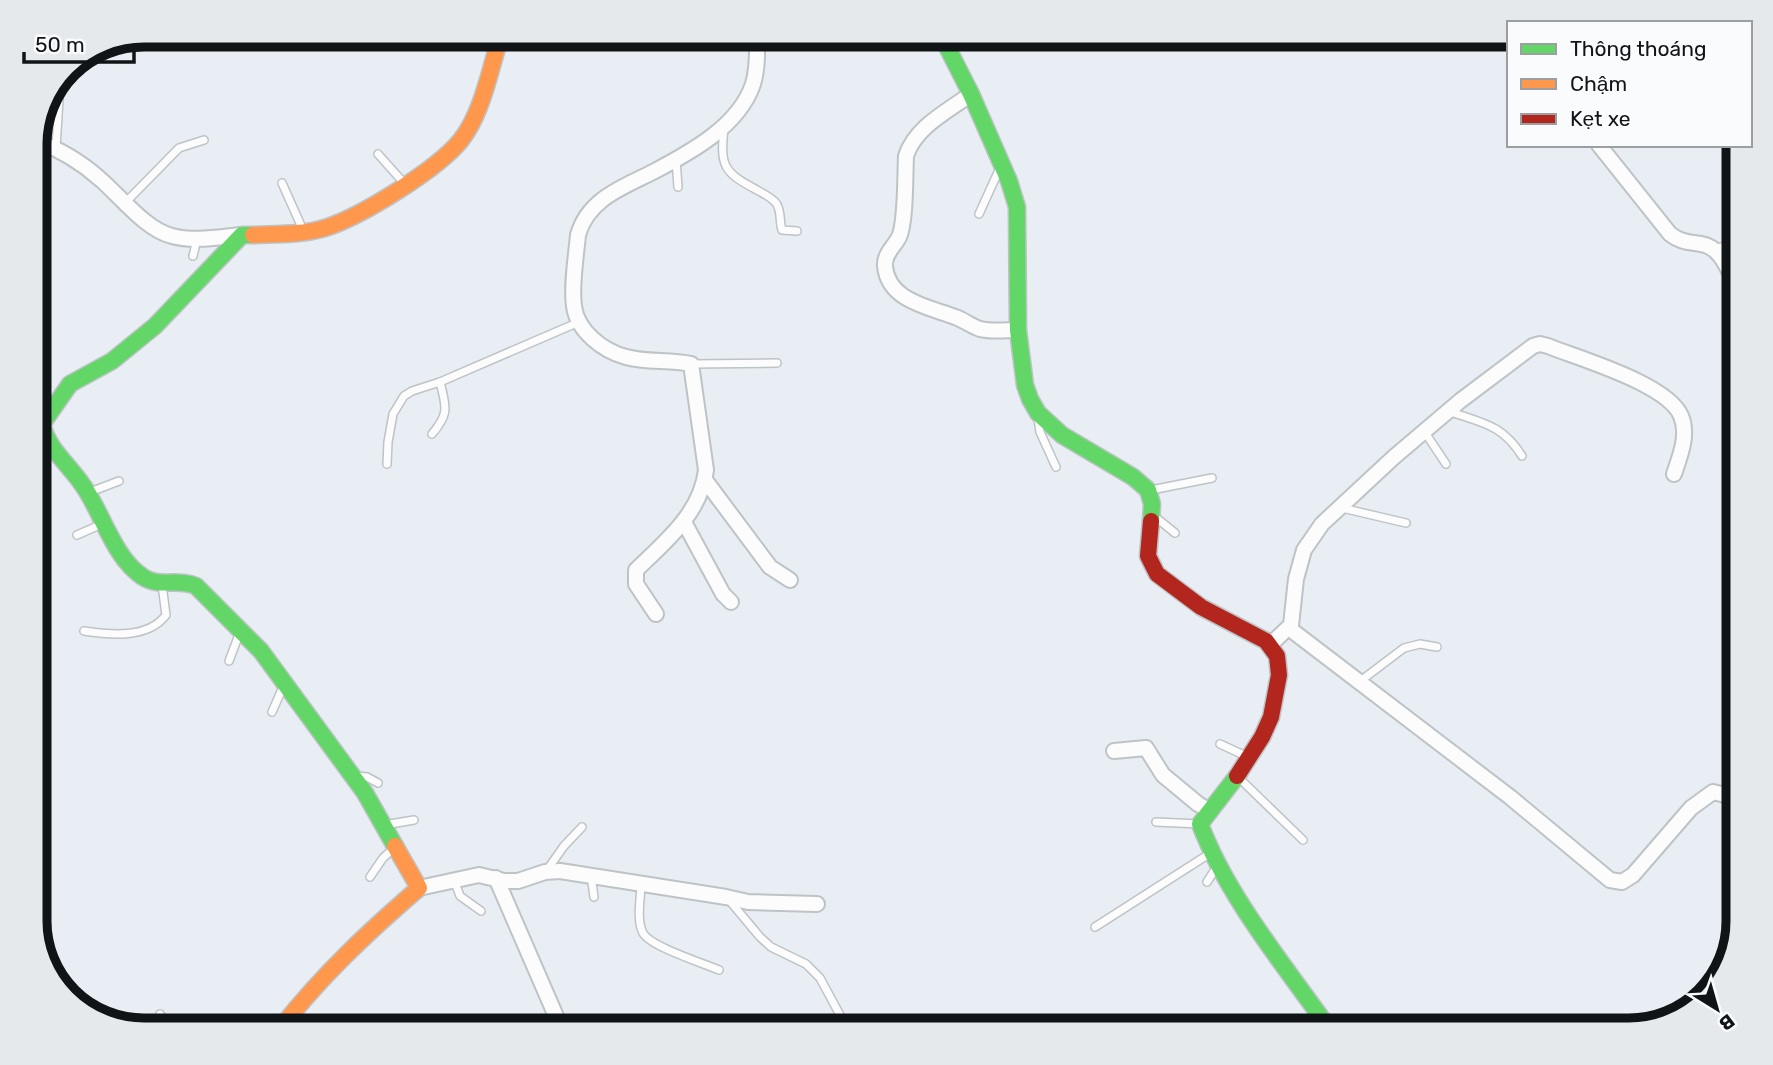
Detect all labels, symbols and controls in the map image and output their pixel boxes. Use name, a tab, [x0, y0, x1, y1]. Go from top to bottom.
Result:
scale bar	[24, 21, 135, 65]
legend	[1507, 21, 1752, 147]
text: 50 m	[35, 32, 85, 57]
text: Thông thoáng	[1570, 36, 1706, 61]
text: Chậm	[1570, 71, 1627, 96]
text: Kẹt xe	[1570, 106, 1630, 131]
north arrow	[1682, 974, 1752, 1044]
text: B	[1715, 1009, 1739, 1035]

